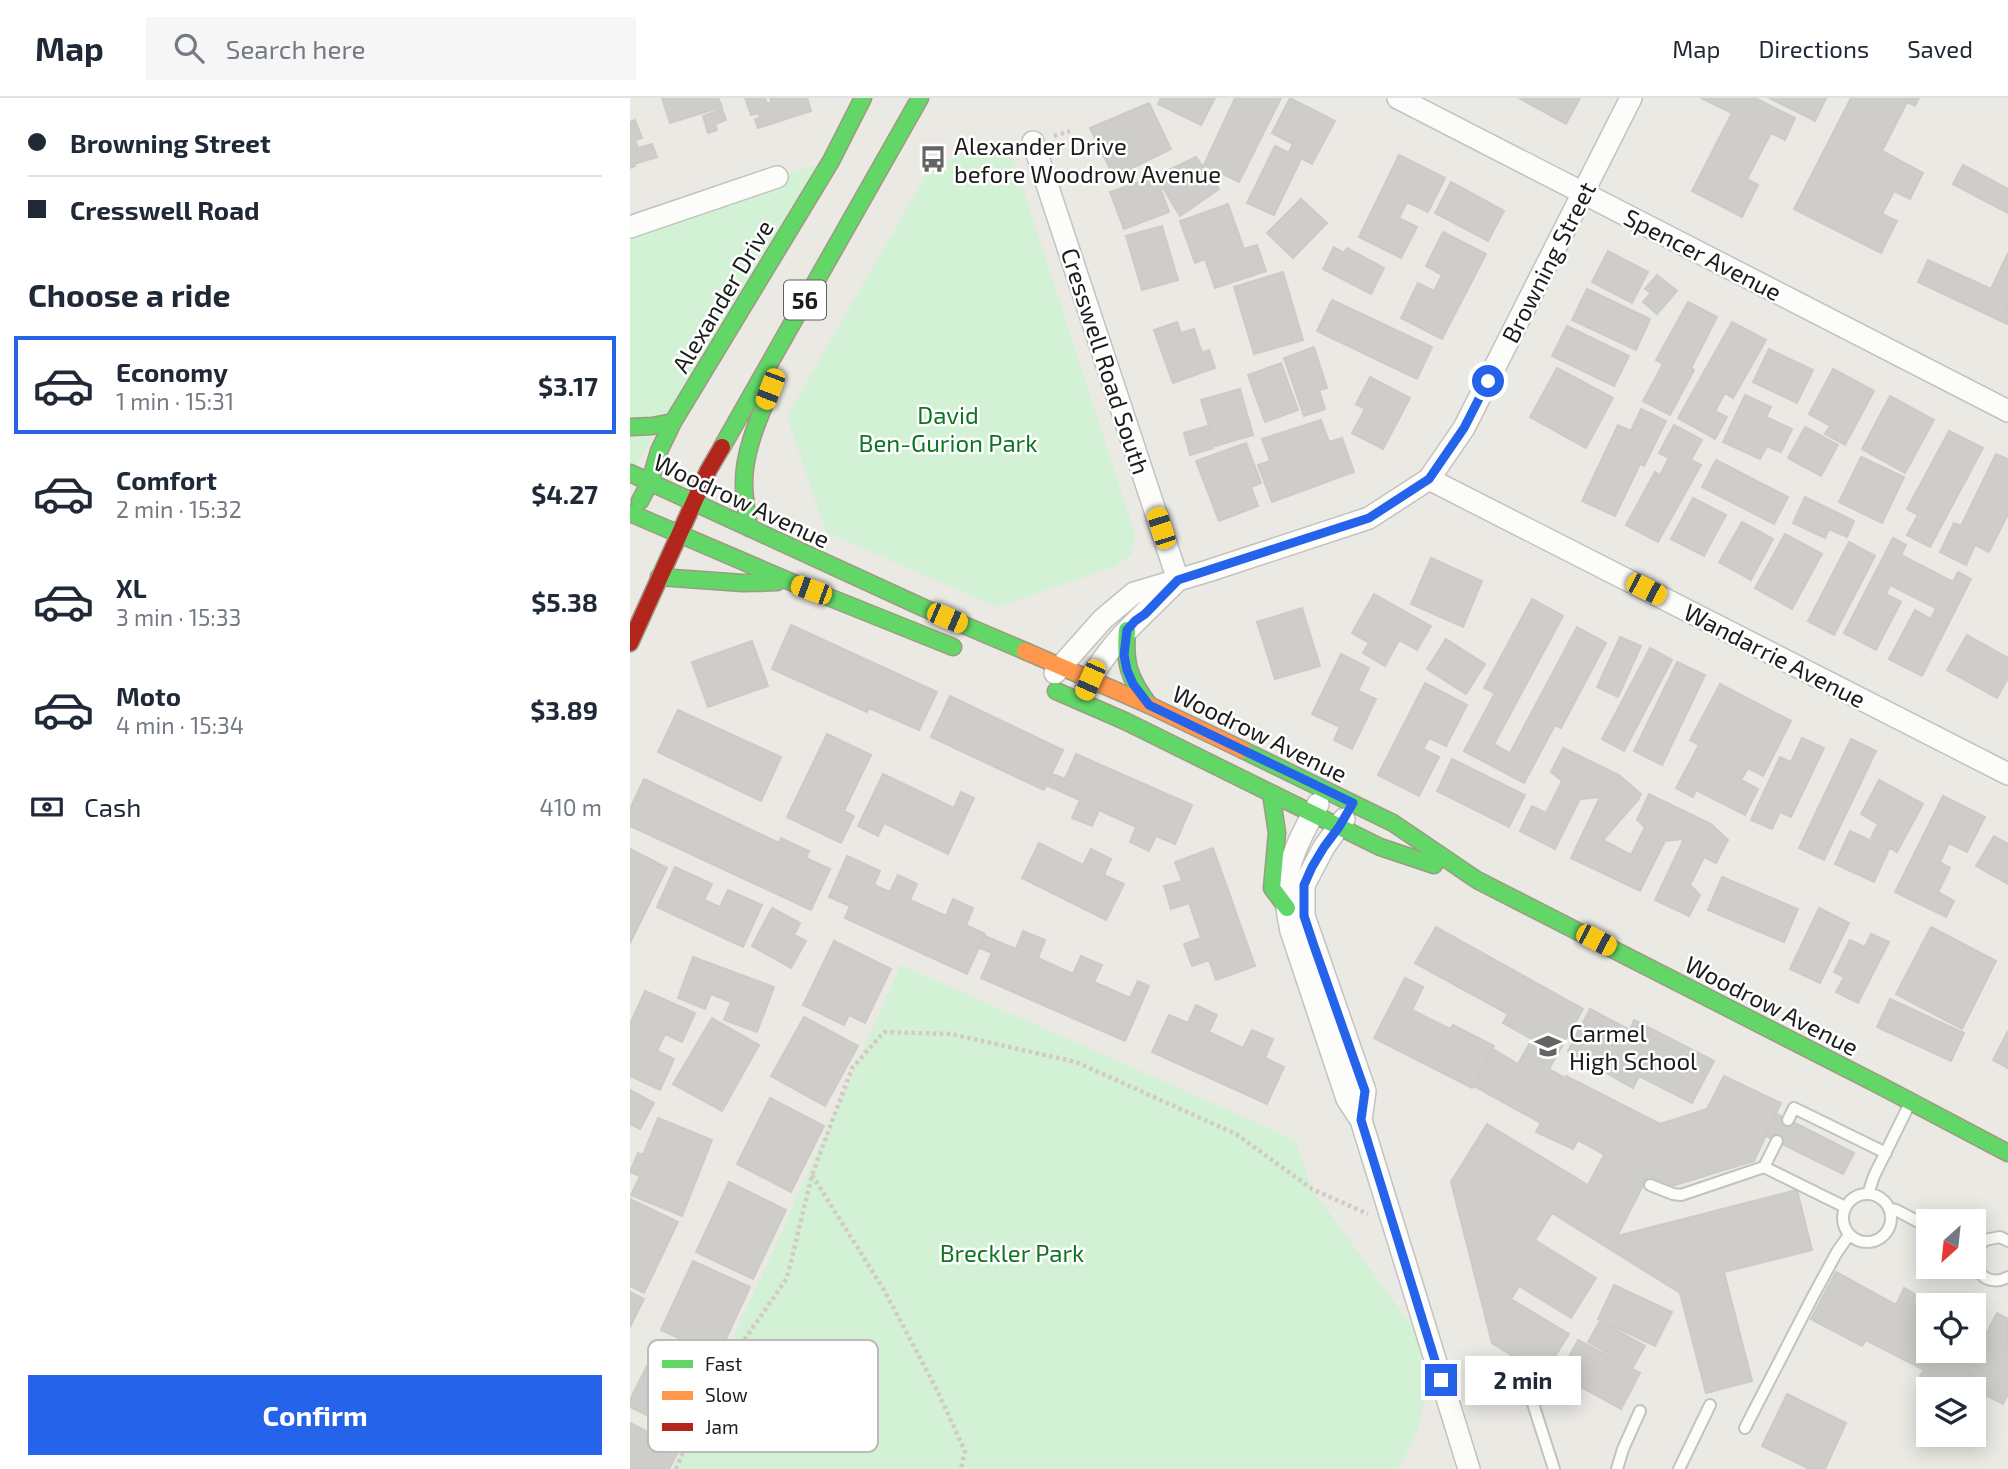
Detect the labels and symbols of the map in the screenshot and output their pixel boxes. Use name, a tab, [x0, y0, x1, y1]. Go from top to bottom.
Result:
place label: Alexander Drive before Woodrow Avenue	[954, 131, 1221, 188]
bus stop icon: Alexander Drive before Woodrow Avenue	[918, 144, 948, 174]
street label: Browning Street	[1495, 177, 1601, 347]
street label: Spencer Avenue	[1619, 202, 1787, 306]
street label: Alexander Drive	[665, 214, 779, 378]
street label: Cresswell Road South	[1056, 244, 1156, 478]
road number: 56	[784, 280, 826, 320]
route start	[1472, 365, 1504, 397]
car	[753, 366, 788, 412]
park label: David Ben-Gurion Park	[859, 400, 1037, 457]
street label: Woodrow Avenue	[649, 447, 835, 553]
car	[1145, 505, 1178, 551]
car	[1623, 570, 1670, 608]
car	[788, 573, 835, 607]
street label: Wandarrie Avenue	[1679, 597, 1871, 713]
car	[924, 600, 971, 636]
car	[1072, 657, 1109, 703]
street label: Woodrow Avenue	[1168, 678, 1352, 788]
car	[1573, 921, 1620, 959]
street label: Woodrow Avenue	[1680, 949, 1864, 1061]
place label: Carmel High School	[1569, 1018, 1697, 1075]
school or university icon: Carmel High School	[1533, 1031, 1563, 1061]
north arrow	[1916, 1209, 1986, 1279]
park label: Breckler Park	[940, 1238, 1084, 1267]
legend	[648, 1340, 878, 1452]
text: Fast	[705, 1352, 742, 1375]
callout: 2 min	[1466, 1356, 1581, 1404]
route end	[1425, 1364, 1457, 1396]
text: Slow	[705, 1383, 748, 1406]
text: Jam	[705, 1415, 739, 1438]

